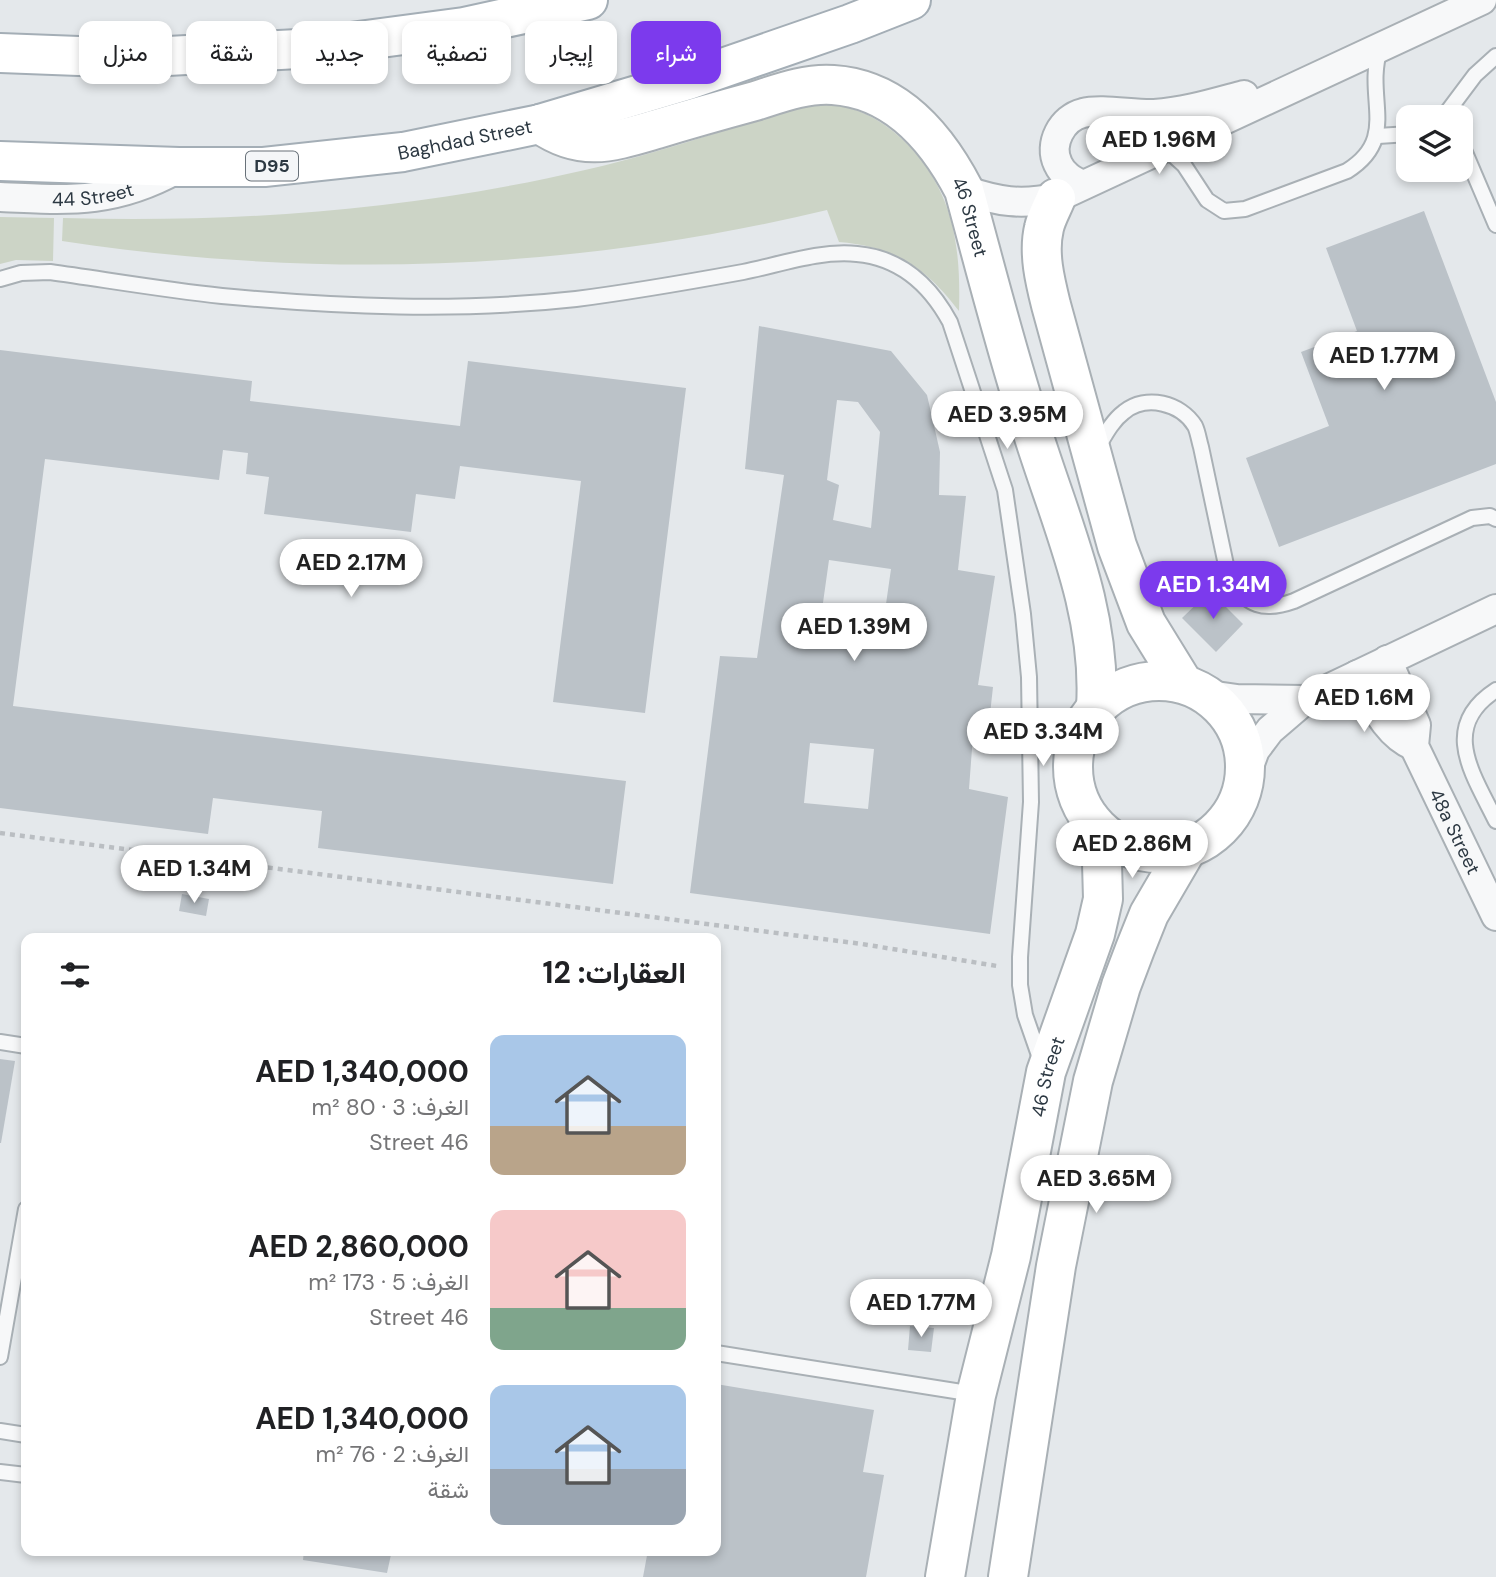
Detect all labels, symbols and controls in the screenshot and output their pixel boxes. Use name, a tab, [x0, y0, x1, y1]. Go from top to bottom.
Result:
chip: منزل	[79, 21, 172, 84]
chip: شقة	[186, 21, 277, 84]
chip: جديد	[291, 21, 388, 84]
chip: تصفية	[402, 21, 511, 84]
chip: إيجار	[525, 21, 617, 84]
chip: شراء	[631, 21, 721, 84]
map controls	[1396, 105, 1473, 182]
button: layers	[1396, 105, 1473, 182]
street label: Baghdad Street	[395, 113, 534, 165]
pin: AED 1.96M	[1079, 116, 1239, 176]
text: AED 1.96M	[1102, 124, 1216, 154]
road number: D95	[246, 152, 298, 181]
street label: 46 Street	[947, 172, 994, 260]
street label: 44 Street	[52, 176, 137, 211]
pin: AED 1.77M	[1304, 332, 1464, 392]
text: AED 1.77M	[1329, 340, 1439, 370]
pin: AED 3.95M	[927, 392, 1087, 451]
text: AED 3.95M	[947, 399, 1067, 429]
pin: AED 2.17M	[271, 540, 431, 599]
text: AED 2.17M	[296, 547, 406, 577]
pin: AED 1.34M	[1133, 562, 1293, 621]
text: AED 1.34M	[1156, 569, 1270, 599]
pin: AED 1.39M	[774, 604, 934, 663]
text: AED 1.39M	[797, 611, 911, 641]
pin: AED 1.6M	[1292, 674, 1436, 734]
text: AED 1.6M	[1314, 682, 1414, 712]
pin: AED 3.34M	[963, 708, 1123, 768]
text: AED 3.34M	[983, 716, 1103, 746]
street label: 48a Street	[1424, 784, 1486, 878]
pin: AED 2.86M	[1052, 820, 1212, 880]
text: AED 2.86M	[1072, 828, 1192, 858]
pin: AED 1.34M	[114, 846, 274, 905]
text: AED 1.34M	[137, 853, 251, 883]
text: العقارات: 12	[543, 953, 686, 992]
icon: filters	[56, 956, 94, 994]
street label: 46 Street	[1025, 1033, 1070, 1119]
text: AED 1,340,000	[255, 1052, 469, 1091]
icon: home	[546, 1063, 630, 1147]
text: الغرف: 3 · 80 m²	[312, 1092, 469, 1122]
text: 46 Street	[369, 1127, 469, 1157]
pin: AED 3.65M	[1016, 1156, 1176, 1215]
text: AED 3.65M	[1036, 1163, 1156, 1193]
text: AED 2,860,000	[248, 1227, 469, 1266]
icon: home	[546, 1238, 630, 1322]
text: الغرف: 5 · 173 m²	[308, 1267, 469, 1297]
pin: AED 1.77M	[841, 1280, 1001, 1339]
text: AED 1.77M	[866, 1287, 976, 1317]
text: 46 Street	[369, 1302, 469, 1332]
text: AED 1,340,000	[255, 1399, 469, 1438]
icon: home	[546, 1413, 630, 1497]
text: الغرف: 2 · 76 m²	[315, 1439, 469, 1469]
text: شقة	[427, 1475, 469, 1505]

